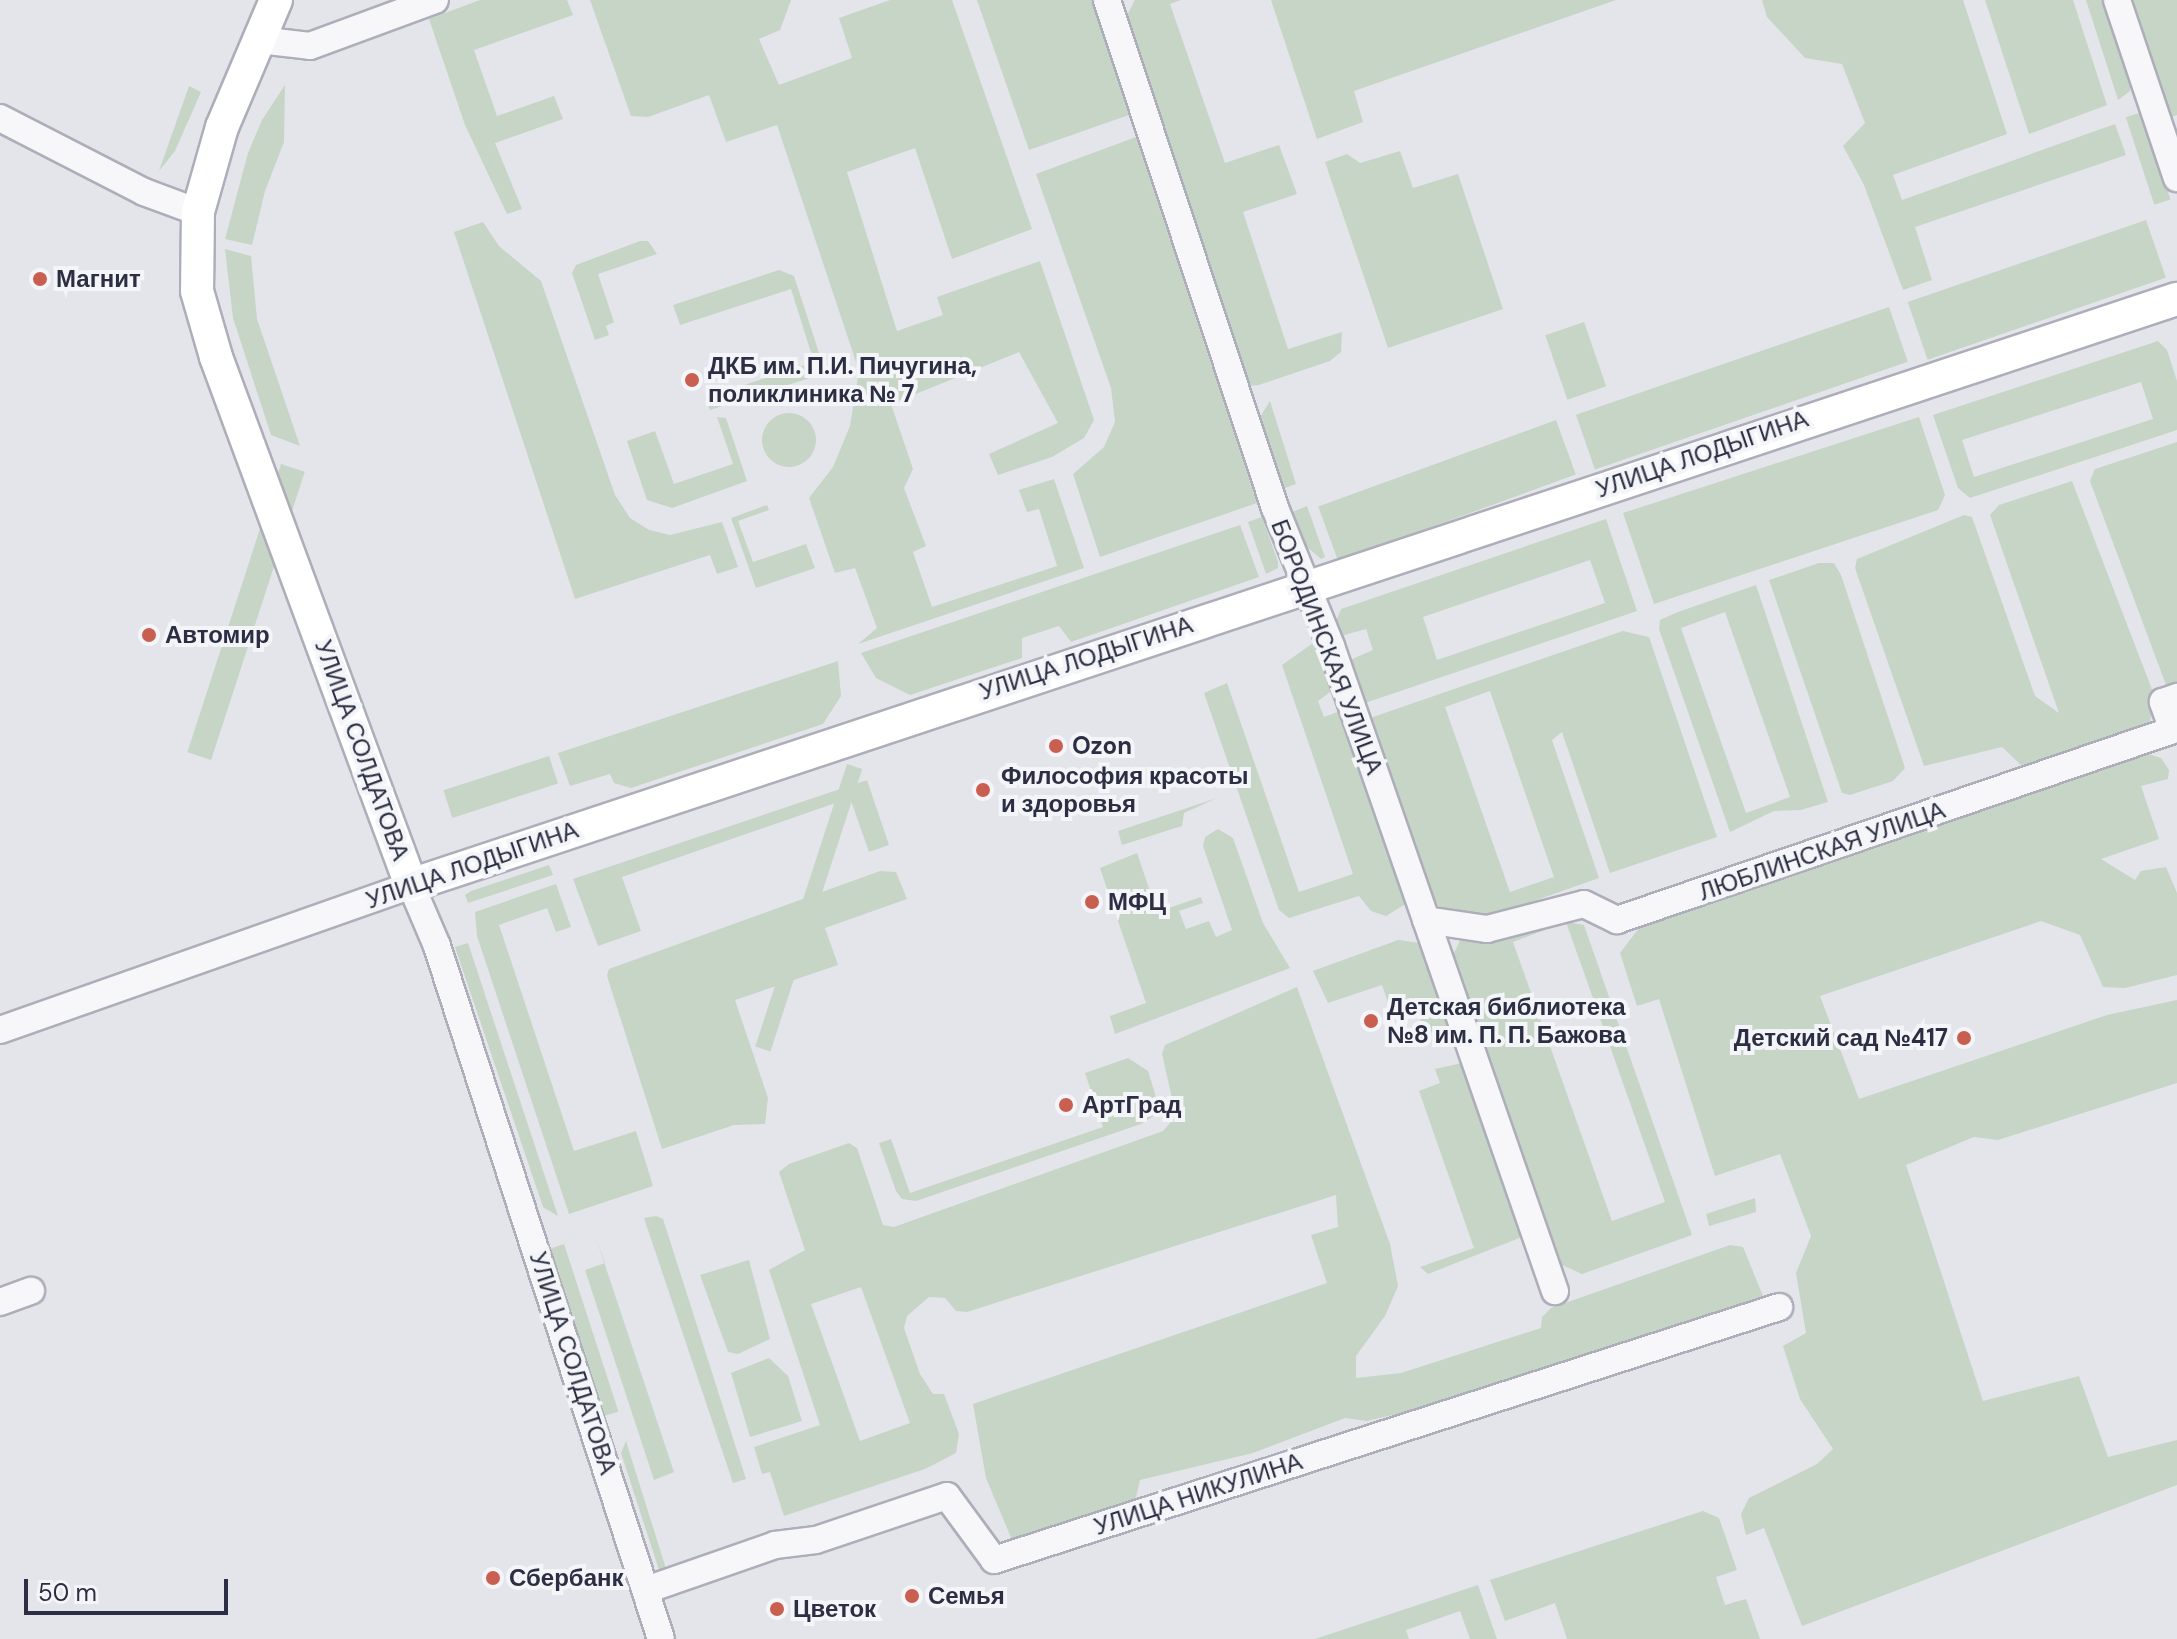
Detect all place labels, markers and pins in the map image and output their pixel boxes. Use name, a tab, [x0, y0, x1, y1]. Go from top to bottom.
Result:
place label: Магнит	[56, 265, 141, 293]
marker: Магнит	[31, 270, 49, 288]
place label: ДКБ им. П.И. Пичугина, поликлиника № 7	[708, 352, 977, 408]
marker: ДКБ им. П.И. Пичугина, поликлиника № 7	[683, 371, 701, 389]
place label: Автомир	[165, 621, 270, 649]
marker: Автомир	[140, 626, 158, 644]
place label: Ozon	[1072, 732, 1132, 760]
marker: Ozon	[1047, 737, 1065, 755]
place label: Философия красоты и здоровья	[1001, 762, 1249, 818]
marker: Философия красоты и здоровья	[972, 779, 994, 801]
place label: МФЦ	[1108, 888, 1166, 916]
marker: МФЦ	[1083, 893, 1101, 911]
place label: Детская библиотека №8 им. П. П. Бажова	[1387, 993, 1626, 1049]
marker: Детская библиотека №8 им. П. П. Бажова	[1362, 1012, 1380, 1030]
place label: Детский сад №417	[1734, 1024, 1948, 1052]
marker: Детский сад №417	[1955, 1029, 1973, 1047]
place label: АртГрад	[1082, 1091, 1181, 1119]
marker: АртГрад	[1057, 1096, 1075, 1114]
place label: Сбербанк	[509, 1564, 624, 1592]
marker: Сбербанк	[484, 1569, 502, 1587]
place label: Семья	[928, 1582, 1005, 1610]
marker: Семья	[903, 1587, 921, 1605]
place label: Цветок	[793, 1595, 876, 1623]
marker: Цветок	[768, 1600, 786, 1618]

